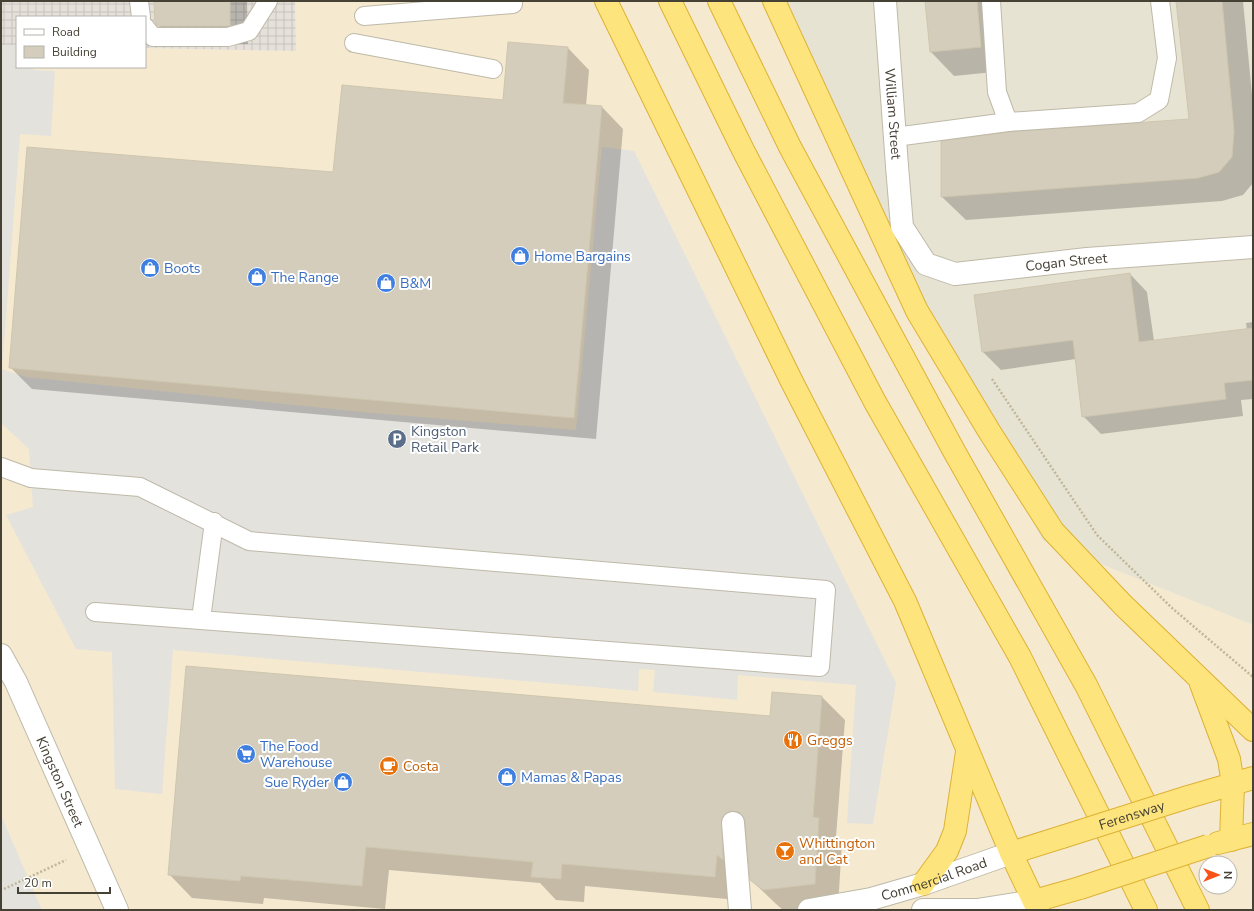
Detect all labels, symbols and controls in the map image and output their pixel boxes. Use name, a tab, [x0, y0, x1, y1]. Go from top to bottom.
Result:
legend	[16, 16, 146, 68]
text: Road	[52, 24, 80, 40]
text: Building	[52, 44, 97, 60]
street label: William Street	[880, 67, 905, 160]
shop icon: Home Bargains	[509, 245, 531, 267]
place label: Home Bargains	[534, 247, 631, 266]
street label: Cogan Street	[1024, 249, 1108, 276]
shop icon: Boots	[139, 257, 161, 279]
place label: Boots	[164, 259, 201, 278]
shop icon: The Range	[246, 266, 268, 288]
place label: The Range	[271, 268, 339, 287]
shop icon: B&M	[375, 272, 397, 294]
place label: B&M	[400, 274, 431, 293]
place label: Kingston Retail Park	[411, 422, 480, 457]
parking icon: Kingston Retail Park	[386, 428, 408, 450]
restaurant icon: Greggs	[782, 729, 804, 751]
place label: Greggs	[807, 731, 853, 750]
street label: Kingston Street	[31, 734, 88, 830]
place label: The Food Warehouse	[260, 737, 332, 772]
supermarket icon: The Food Warehouse	[235, 743, 257, 765]
cafe icon: Costa	[378, 755, 400, 777]
place label: Costa	[403, 757, 439, 776]
shop icon: Mamas & Papas	[496, 766, 518, 788]
place label: Mamas & Papas	[521, 768, 622, 787]
shop icon: Sue Ryder	[332, 771, 354, 793]
place label: Sue Ryder	[264, 773, 329, 792]
street label: Ferensway	[1096, 796, 1168, 835]
place label: Whittington and Cat	[799, 834, 875, 869]
bar icon: Whittington and Cat	[774, 840, 796, 862]
street label: Commercial Road	[879, 853, 990, 906]
north arrow	[1198, 855, 1238, 895]
scale bar	[18, 869, 110, 895]
text: N	[1220, 871, 1235, 879]
text: 20 m	[24, 875, 52, 891]

